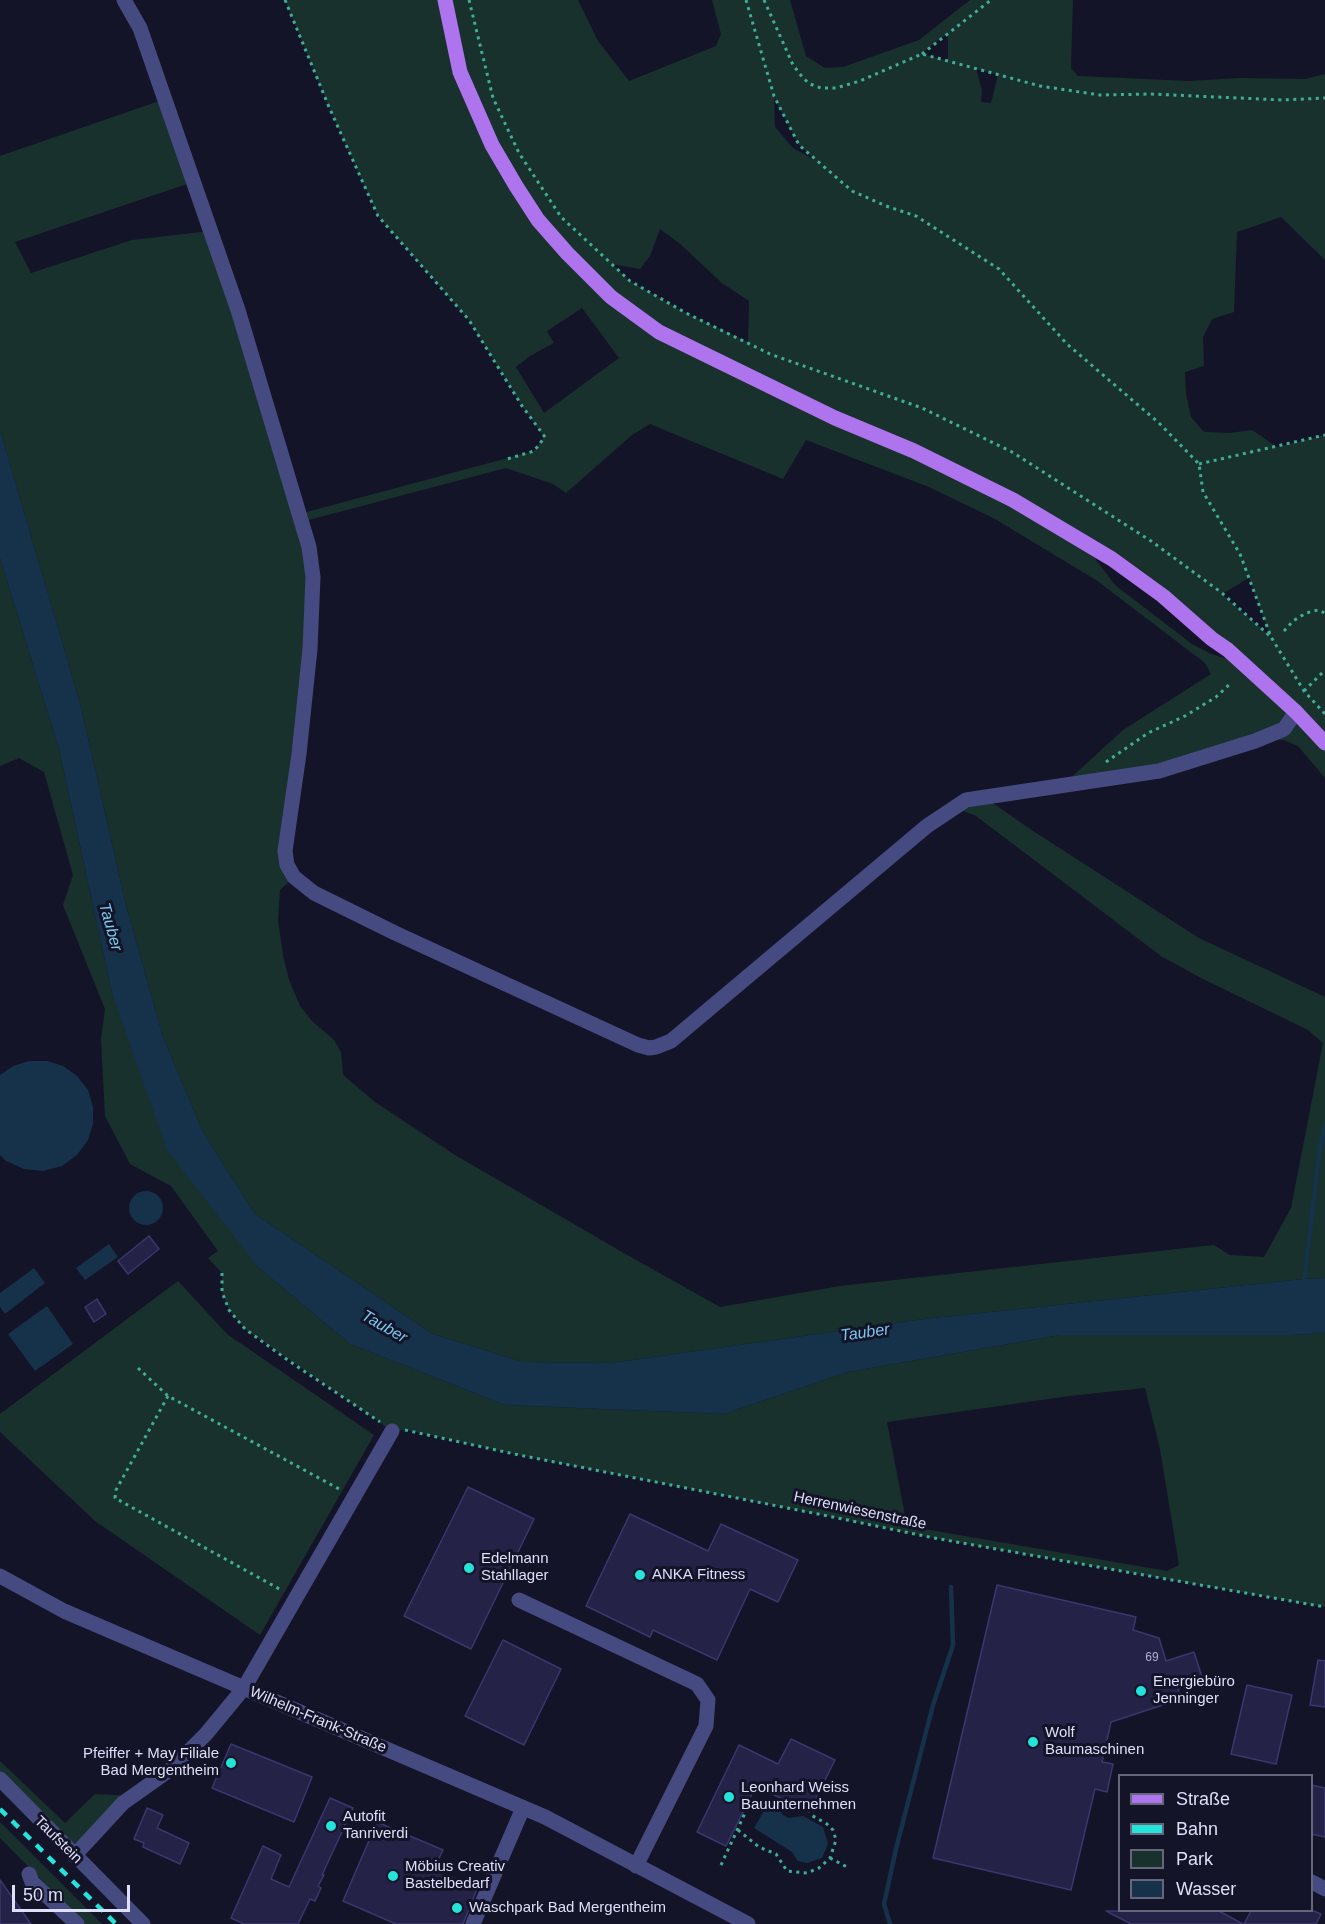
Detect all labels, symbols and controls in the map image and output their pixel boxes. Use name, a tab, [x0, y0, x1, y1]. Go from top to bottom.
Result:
water label: Tauber	[94, 901, 126, 953]
water label: Tauber	[358, 1306, 410, 1348]
water label: Tauber	[839, 1320, 891, 1346]
street label: Herrenwiesenstraße	[792, 1488, 928, 1534]
place label: Edelmann Stahllager	[481, 1550, 549, 1585]
marker: Edelmann Stahllager	[462, 1561, 476, 1575]
place label: ANKA Fitness	[652, 1566, 745, 1584]
marker: ANKA Fitness	[633, 1568, 647, 1582]
house number: 69	[1145, 1651, 1159, 1665]
place label: Energiebüro Jenninger	[1153, 1673, 1235, 1708]
street label: Wilhelm-Frank-Straße	[247, 1683, 389, 1757]
marker: Energiebüro Jenninger	[1134, 1684, 1148, 1698]
place label: Wolf Baumaschinen	[1045, 1724, 1144, 1759]
marker: Wolf Baumaschinen	[1026, 1735, 1040, 1749]
place label: Pfeiffer + May Filiale Bad Mergentheim	[83, 1745, 219, 1780]
marker: Pfeiffer + May Filiale Bad Mergentheim	[224, 1756, 238, 1770]
legend	[1118, 1774, 1313, 1912]
place label: Leonhard Weiss Bauunternehmen	[741, 1779, 856, 1814]
text: Straße	[1176, 1789, 1230, 1809]
marker: Leonhard Weiss Bauunternehmen	[722, 1790, 736, 1804]
place label: Autofit Tanriverdi	[343, 1808, 408, 1843]
street label: Taufstein	[30, 1812, 86, 1868]
marker: Autofit Tanriverdi	[324, 1819, 338, 1833]
text: Bahn	[1176, 1819, 1218, 1839]
text: Park	[1176, 1849, 1213, 1869]
place label: Möbius Creativ Bastelbedarf	[405, 1858, 505, 1893]
marker: Möbius Creativ Bastelbedarf	[386, 1869, 400, 1883]
scale bar	[15, 1873, 134, 1911]
text: Wasser	[1176, 1879, 1236, 1899]
text: 50 m	[23, 1885, 63, 1905]
place label: Waschpark Bad Mergentheim	[469, 1899, 666, 1917]
marker: Waschpark Bad Mergentheim	[450, 1901, 464, 1915]

